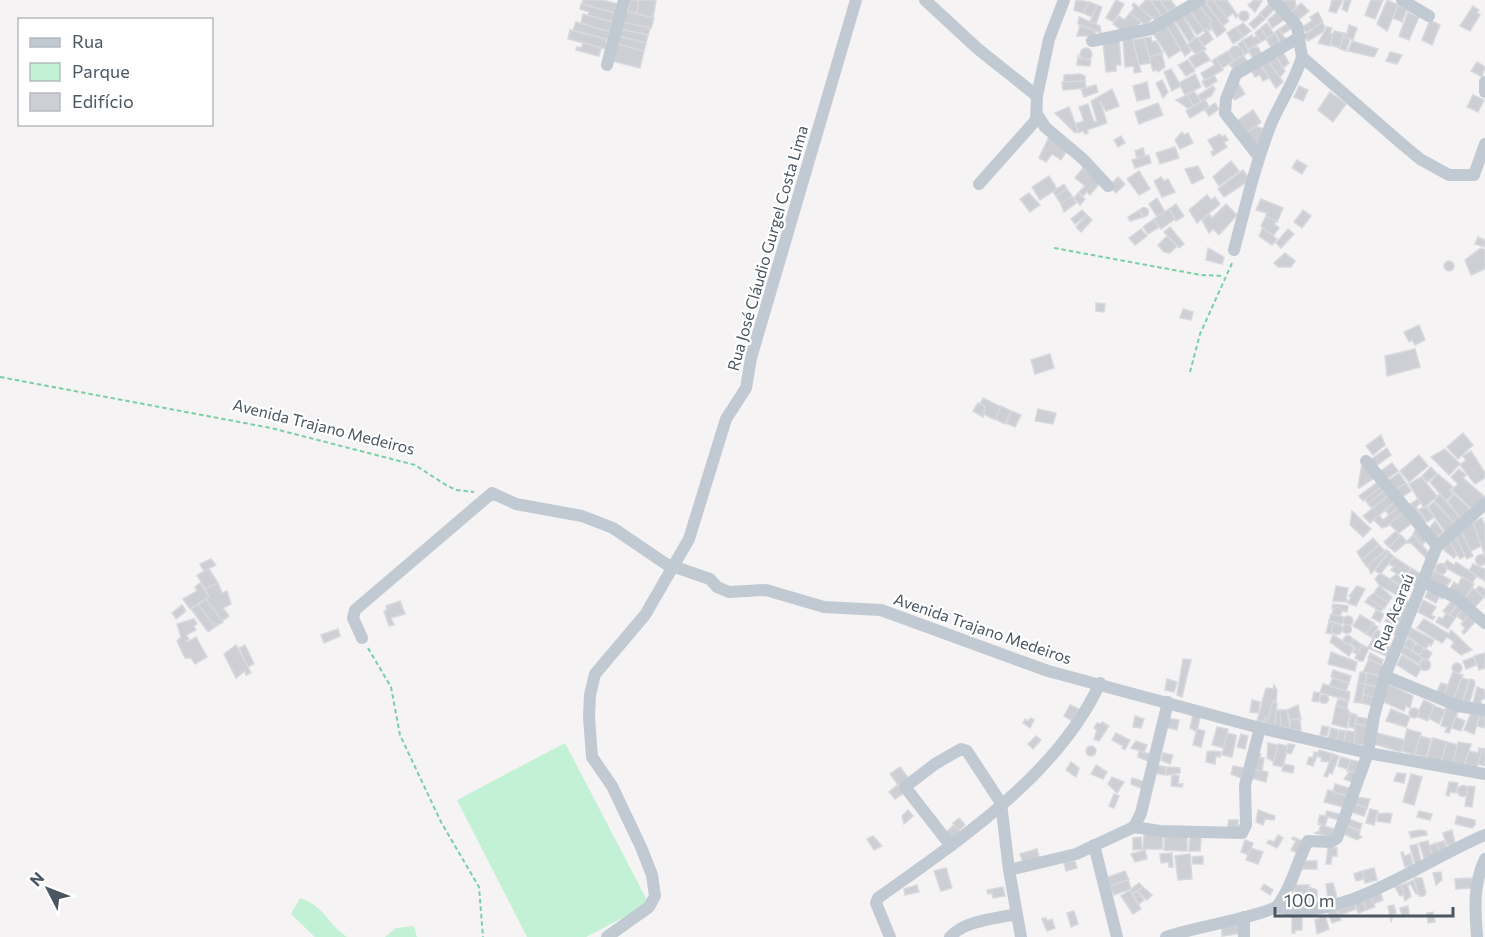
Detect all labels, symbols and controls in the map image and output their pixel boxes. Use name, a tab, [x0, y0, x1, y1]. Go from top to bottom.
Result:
legend	[18, 18, 213, 126]
text: Rua	[72, 30, 103, 52]
text: Parque	[72, 60, 130, 82]
text: Edifício	[72, 90, 134, 112]
street label: Rua José Cláudio Gurgel Costa Lima	[723, 123, 811, 373]
street label: Avenida Trajano Medeiros	[231, 394, 417, 458]
street label: Rua Acaraú	[1369, 571, 1417, 653]
street label: Avenida Trajano Medeiros	[892, 589, 1074, 667]
north arrow	[18, 859, 78, 919]
text: N	[25, 868, 48, 889]
scale bar	[1275, 880, 1454, 918]
text: 100 m	[1284, 889, 1334, 911]

